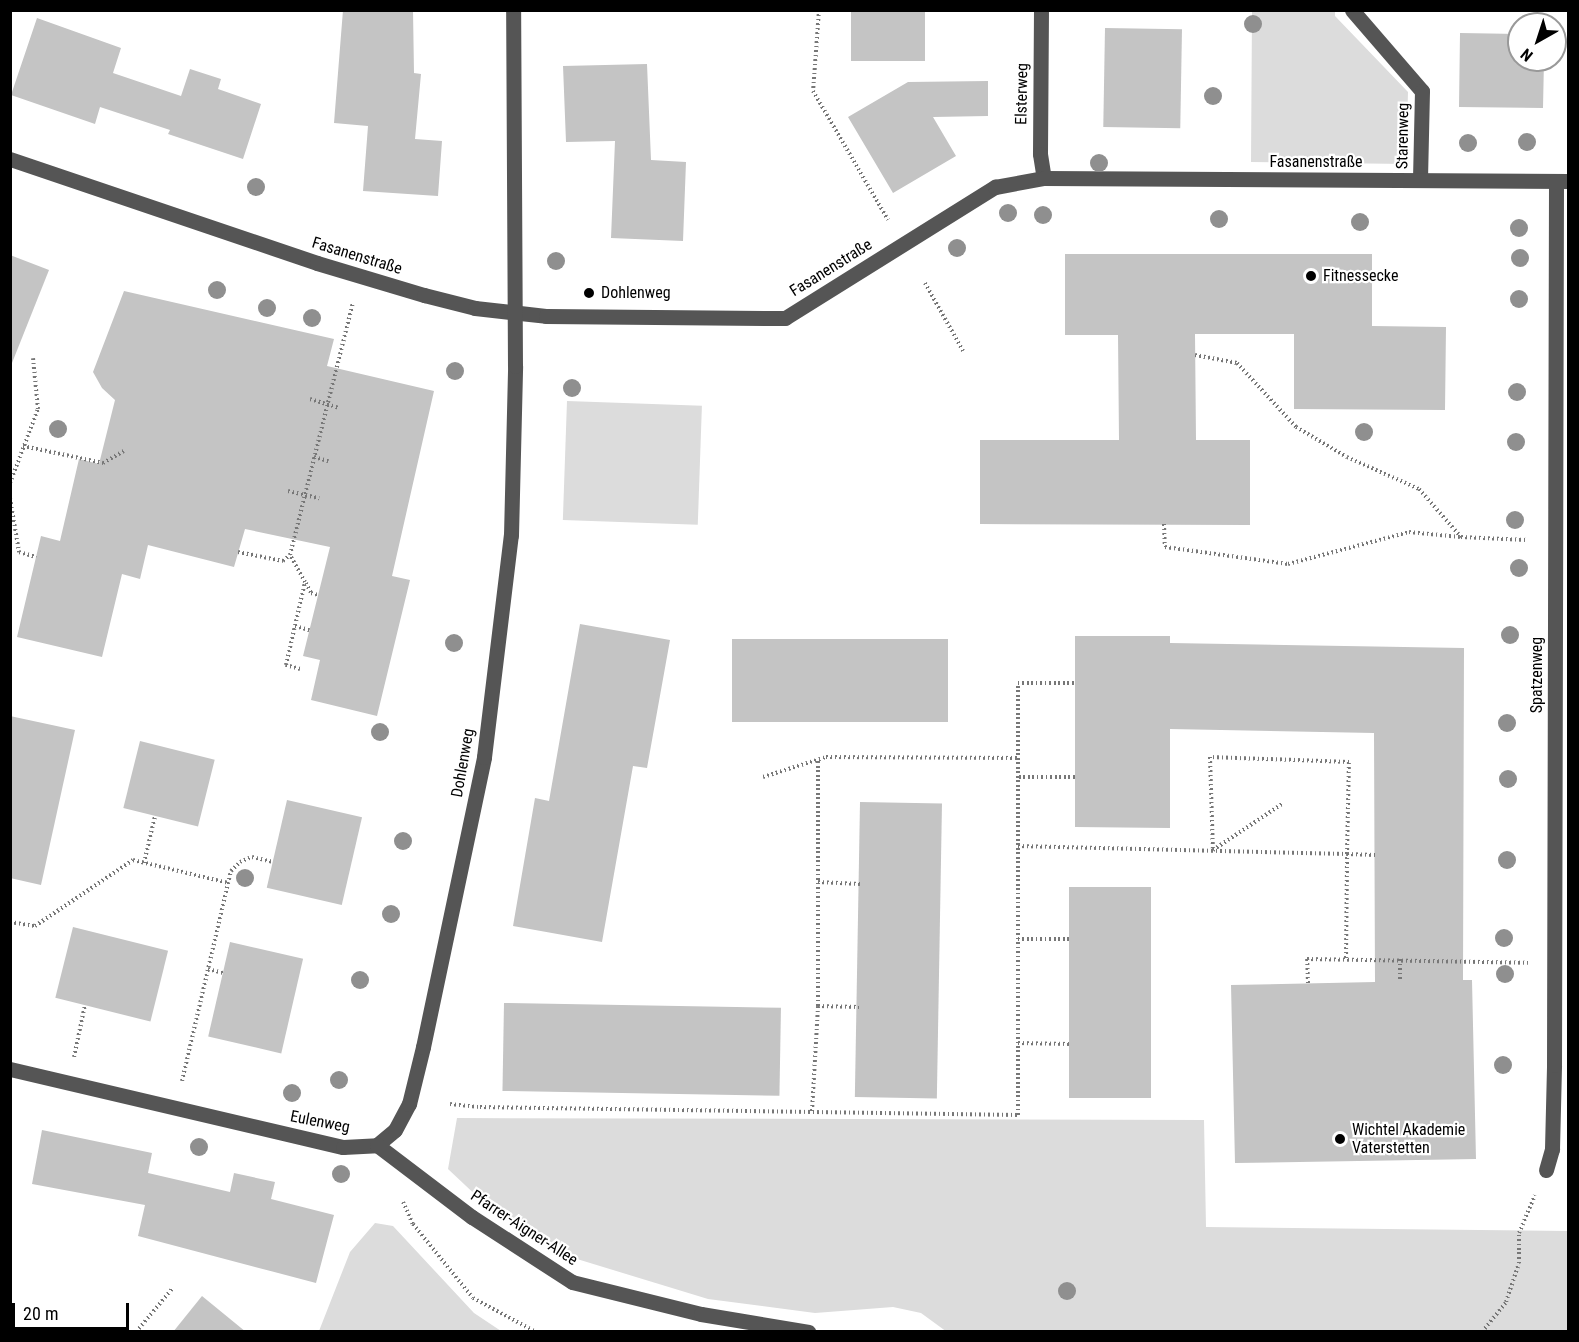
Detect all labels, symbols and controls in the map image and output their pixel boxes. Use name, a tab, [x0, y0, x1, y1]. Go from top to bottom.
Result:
north arrow	[1507, 12, 1567, 72]
text: N	[1517, 44, 1536, 65]
street label: Elsterweg	[1012, 63, 1032, 125]
street label: Starenweg	[1393, 103, 1413, 169]
street label: Fasanenstraße	[1269, 152, 1363, 172]
street label: Fasanenstraße	[310, 233, 404, 279]
street label: Fasanenstraße	[786, 235, 876, 301]
place label: Fitnessecke	[1323, 266, 1398, 286]
marker: Fitnessecke	[1304, 269, 1318, 283]
place label: Dohlenweg	[601, 283, 671, 303]
marker: Dohlenweg	[582, 286, 596, 300]
street label: Spatzenweg	[1527, 637, 1547, 713]
street label: Dohlenweg	[448, 727, 478, 799]
street label: Eulenweg	[289, 1107, 351, 1137]
place label: Wichtel Akademie Vaterstetten	[1352, 1120, 1465, 1158]
marker: Wichtel Akademie Vaterstetten	[1333, 1132, 1347, 1146]
street label: Pfarrer-Aigner-Allee	[467, 1186, 581, 1270]
scale bar	[15, 1291, 132, 1329]
text: 20 m	[23, 1303, 58, 1324]

